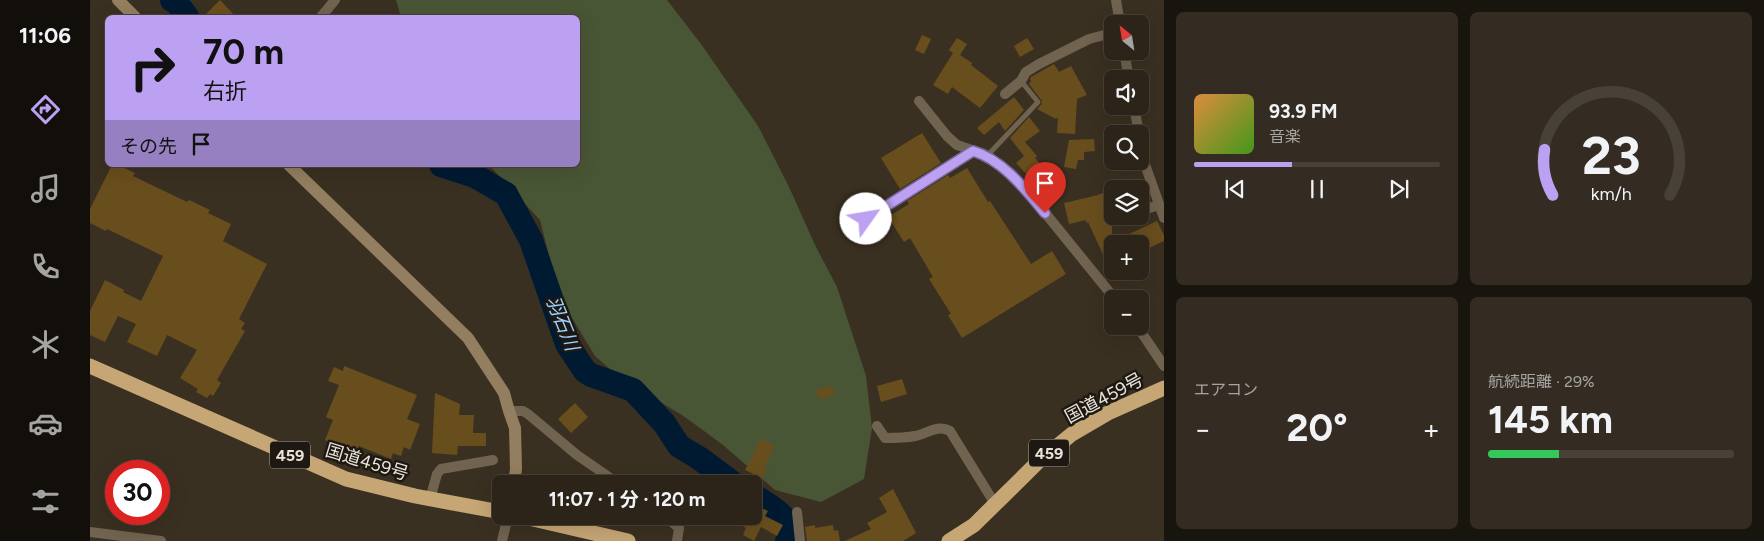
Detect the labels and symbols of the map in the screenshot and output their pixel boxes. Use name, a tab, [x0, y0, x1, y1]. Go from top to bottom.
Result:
north arrow	[1104, 15, 1149, 60]
pin	[1024, 162, 1066, 213]
position arrow	[839, 192, 891, 244]
water label: 羽石川	[541, 292, 585, 356]
street label: 国道459号	[1061, 368, 1147, 428]
street label: 国道459号	[323, 439, 411, 485]
road number: 459	[1029, 439, 1069, 466]
road number: 459	[270, 442, 310, 468]
speed limit sign: 30	[105, 460, 170, 525]

